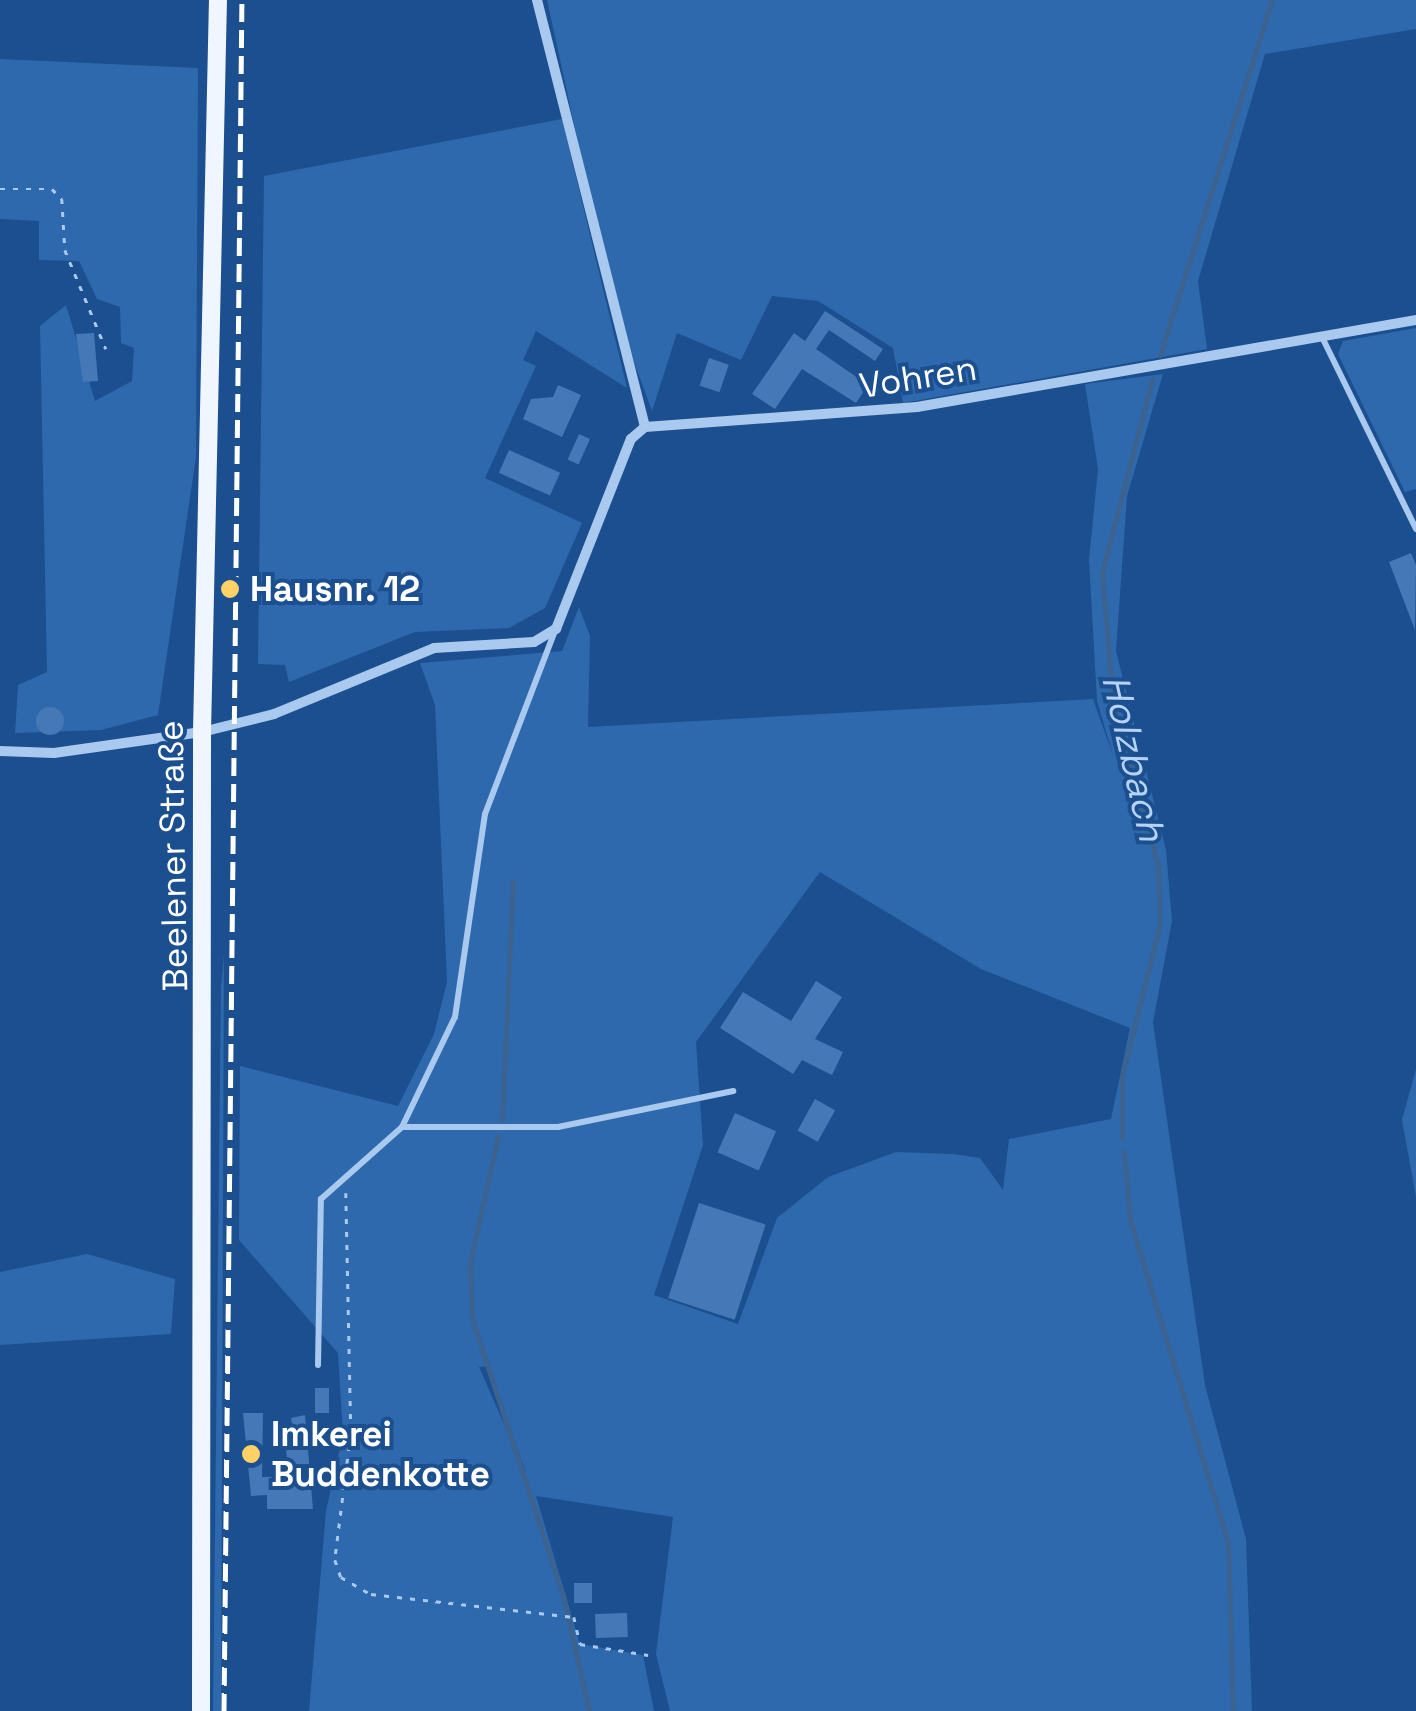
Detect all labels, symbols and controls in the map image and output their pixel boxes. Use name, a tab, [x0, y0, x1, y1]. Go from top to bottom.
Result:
street label: Vohren	[856, 347, 980, 407]
place label: Hausnr. 12	[250, 568, 421, 610]
marker: Hausnr. 12	[219, 578, 241, 600]
water label: Holzbach	[1092, 670, 1174, 846]
street label: Beelener Straße	[150, 720, 196, 992]
place label: Imkerei Buddenkotte	[271, 1413, 490, 1495]
marker: Imkerei Buddenkotte	[240, 1443, 262, 1465]

